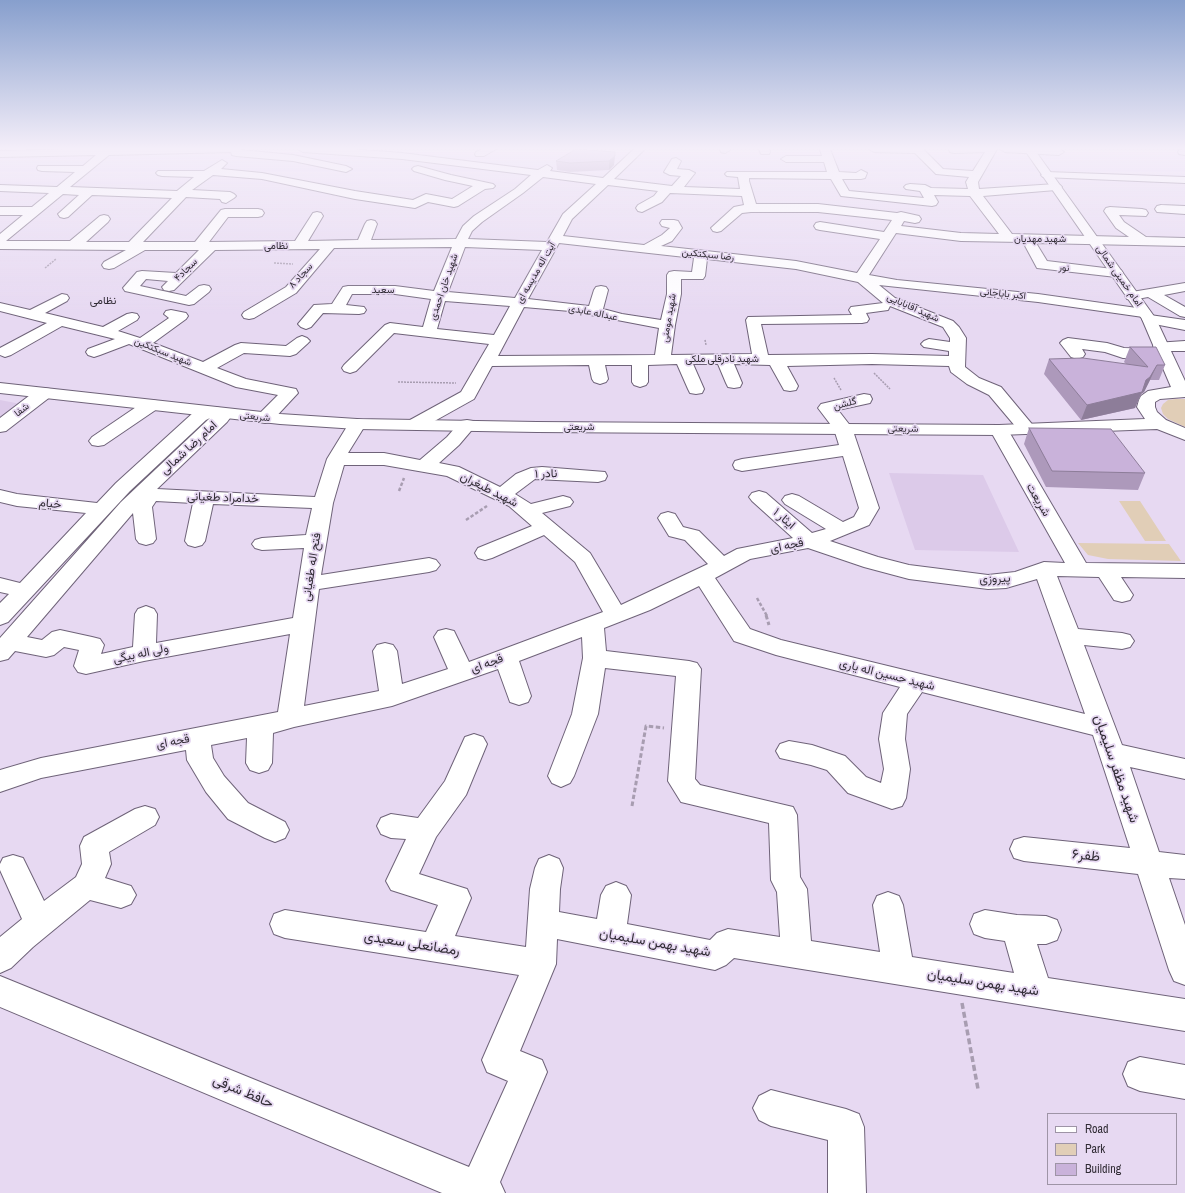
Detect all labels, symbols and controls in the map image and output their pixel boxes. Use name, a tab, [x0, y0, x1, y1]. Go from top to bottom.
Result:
street label: شهید مهدیان	[1014, 233, 1066, 245]
street label: نظامی	[264, 240, 288, 252]
street label: آیت اله مدیسه ای	[514, 240, 558, 306]
street label: امام خمینی شمالی	[1093, 243, 1145, 309]
street label: رضا سبکتکین	[681, 246, 735, 264]
street label: شهید خان احمدی	[427, 252, 461, 322]
street label: سجاد۴	[172, 256, 200, 284]
street label: سجاد ۸	[286, 261, 316, 291]
street label: نور	[1058, 261, 1070, 275]
street label: سعید	[372, 284, 394, 296]
street label: اکبر باباجانی	[979, 286, 1027, 302]
street label: شهید آقابابایی	[885, 291, 941, 325]
street label: شهید مومنی	[659, 293, 679, 343]
district label: نظامی	[90, 294, 116, 308]
street label: عبداله عابدی	[567, 302, 619, 324]
street label: شهید سبکتکین	[133, 335, 193, 369]
street label: شهید نادرقلی ملکی	[685, 353, 759, 365]
street label: گلشن	[832, 395, 858, 413]
street label: شفا	[12, 401, 32, 419]
street label: شریعتی	[239, 409, 271, 425]
street label: امام رضا شمالی	[158, 418, 220, 478]
street label: شریعتی	[564, 421, 594, 433]
street label: شریعتی	[888, 423, 918, 435]
street label: نادر ۱	[535, 467, 557, 481]
street label: شهید طیغران	[458, 469, 520, 511]
street label: شریعت	[1023, 481, 1053, 519]
street label: خدامراد طغیانی	[187, 490, 259, 506]
street label: خیام	[38, 496, 62, 512]
street label: ایثار ۱	[770, 506, 798, 532]
street label: فتح اله طغیانی	[299, 532, 325, 602]
street label: قجه ای	[769, 535, 805, 557]
street label: پیروزی	[979, 571, 1011, 587]
street label: ولی اله بیگی	[112, 641, 170, 667]
street label: قجه ای	[469, 651, 505, 677]
street label: شهید حسین اله یاری	[838, 656, 936, 694]
street label: شهید مظفر سلیمیان	[1090, 713, 1142, 825]
street label: قجه ای	[155, 732, 191, 752]
street label: ظفر۶	[1071, 846, 1101, 866]
street label: شهید بهمن سلیمیان	[598, 925, 712, 961]
street label: رمضانعلی سعیدی	[363, 928, 461, 960]
street label: شهید بهمن سلیمیان	[926, 966, 1040, 1000]
street label: حافظ شرقی	[210, 1072, 276, 1112]
legend	[1047, 1113, 1177, 1185]
text: Road	[1085, 1121, 1109, 1137]
text: Park	[1085, 1141, 1105, 1157]
text: Building	[1085, 1161, 1121, 1177]

